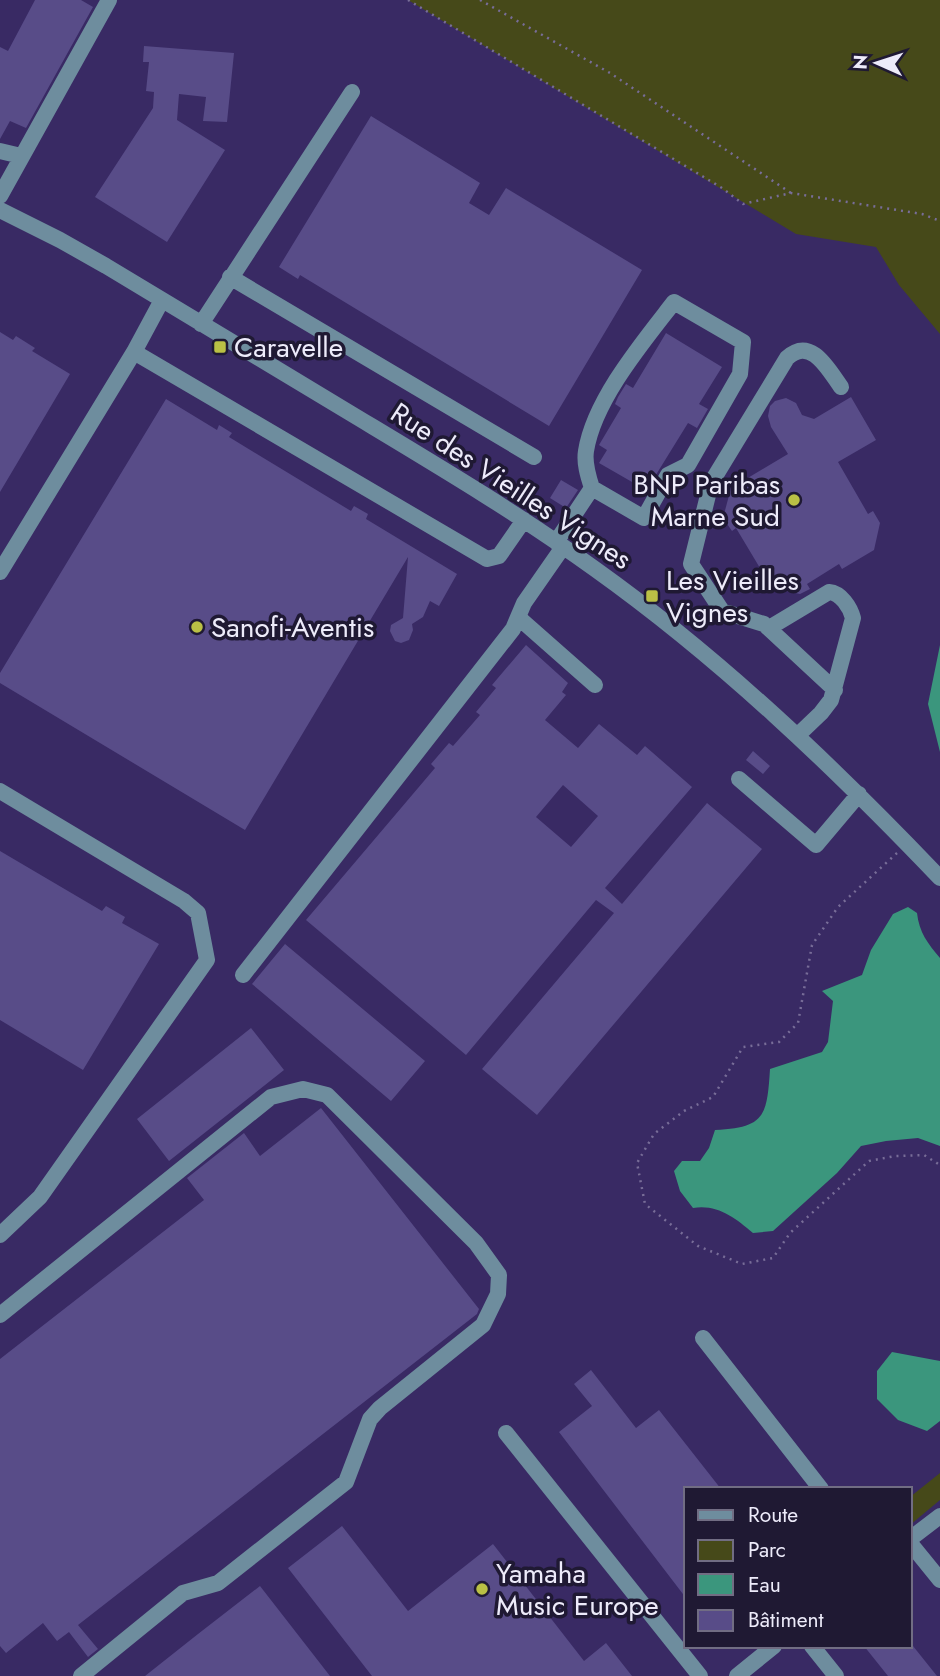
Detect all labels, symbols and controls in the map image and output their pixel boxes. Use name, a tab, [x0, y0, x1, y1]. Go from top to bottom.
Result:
north arrow	[842, 28, 912, 98]
text: N	[847, 54, 874, 70]
place label: Caravelle	[234, 327, 343, 368]
marker: Caravelle	[212, 339, 228, 355]
street label: Rue des Vieilles Vignes	[382, 393, 640, 579]
place label: BNP Paribas Marne Sud	[633, 464, 780, 537]
marker: BNP Paribas Marne Sud	[786, 492, 802, 508]
place label: Les Vieilles Vignes	[666, 560, 799, 633]
marker: Les Vieilles Vignes	[644, 588, 660, 604]
place label: Sanofi-Aventis	[211, 607, 374, 648]
marker: Sanofi-Aventis	[189, 619, 205, 635]
legend	[684, 1487, 912, 1648]
text: Route	[748, 1500, 798, 1530]
text: Parc	[748, 1535, 786, 1565]
place label: Yamaha Music Europe	[496, 1553, 659, 1626]
text: Eau	[748, 1570, 781, 1600]
marker: Yamaha Music Europe	[474, 1581, 490, 1597]
text: Bâtiment	[748, 1605, 824, 1635]

